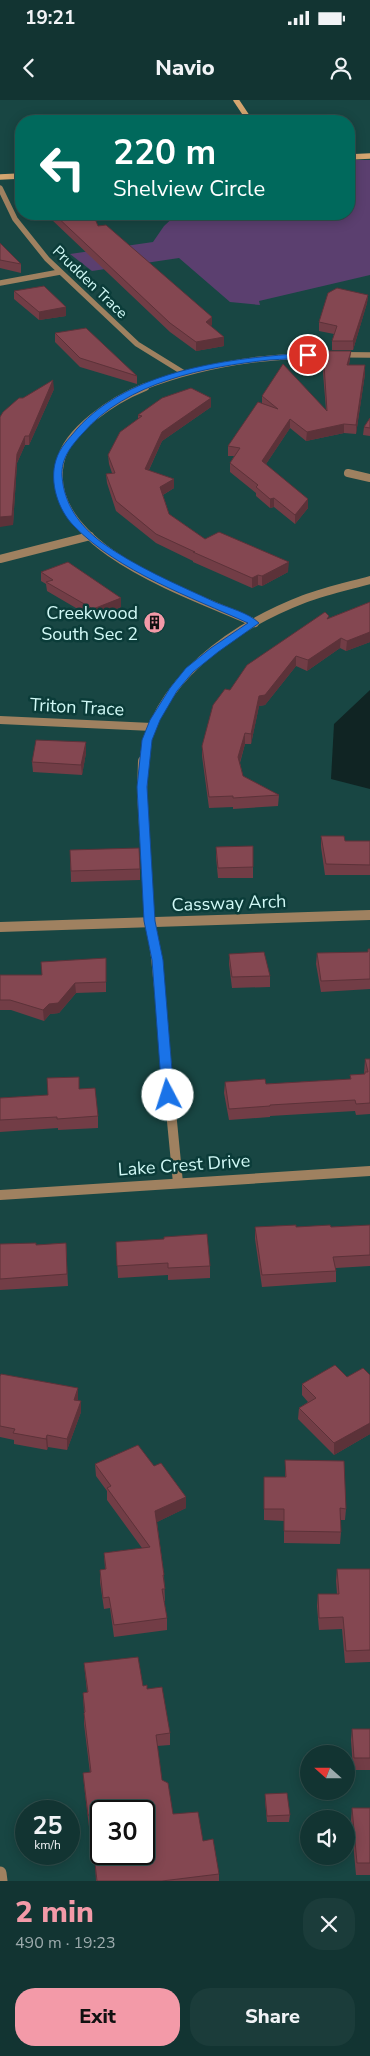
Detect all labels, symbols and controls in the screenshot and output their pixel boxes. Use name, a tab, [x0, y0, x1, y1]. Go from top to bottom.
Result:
text: 19:21	[25, 5, 75, 31]
text: Navio	[155, 53, 215, 83]
icon: back	[15, 54, 43, 82]
icon: person	[327, 54, 355, 82]
text: 220 m	[113, 129, 216, 176]
icon: left	[30, 135, 95, 200]
text: Shelview Circle	[113, 174, 265, 204]
street label: Prudden Trace	[48, 241, 132, 323]
pin	[287, 334, 329, 376]
icon: arrive	[294, 341, 322, 369]
place label: Creekwood South Sec 2	[41, 601, 138, 646]
building icon: Creekwood South Sec 2	[142, 611, 166, 635]
street label: Triton Trace	[29, 693, 125, 721]
street label: Cassway Arch	[171, 889, 287, 917]
position arrow	[141, 1068, 193, 1120]
street label: Lake Crest Drive	[117, 1148, 251, 1182]
north arrow	[300, 1745, 355, 1800]
map controls	[300, 1745, 355, 1865]
speed limit sign: 30	[90, 1800, 155, 1865]
text: 25	[32, 1809, 63, 1843]
button: sound	[300, 1810, 355, 1865]
text: km/h	[34, 1837, 61, 1853]
text: 2 min	[15, 1892, 94, 1933]
button: close	[303, 1898, 355, 1950]
text: 490 m · 19:23	[15, 1932, 116, 1954]
button: Exit	[15, 1988, 180, 2046]
button: Share	[190, 1988, 355, 2046]

